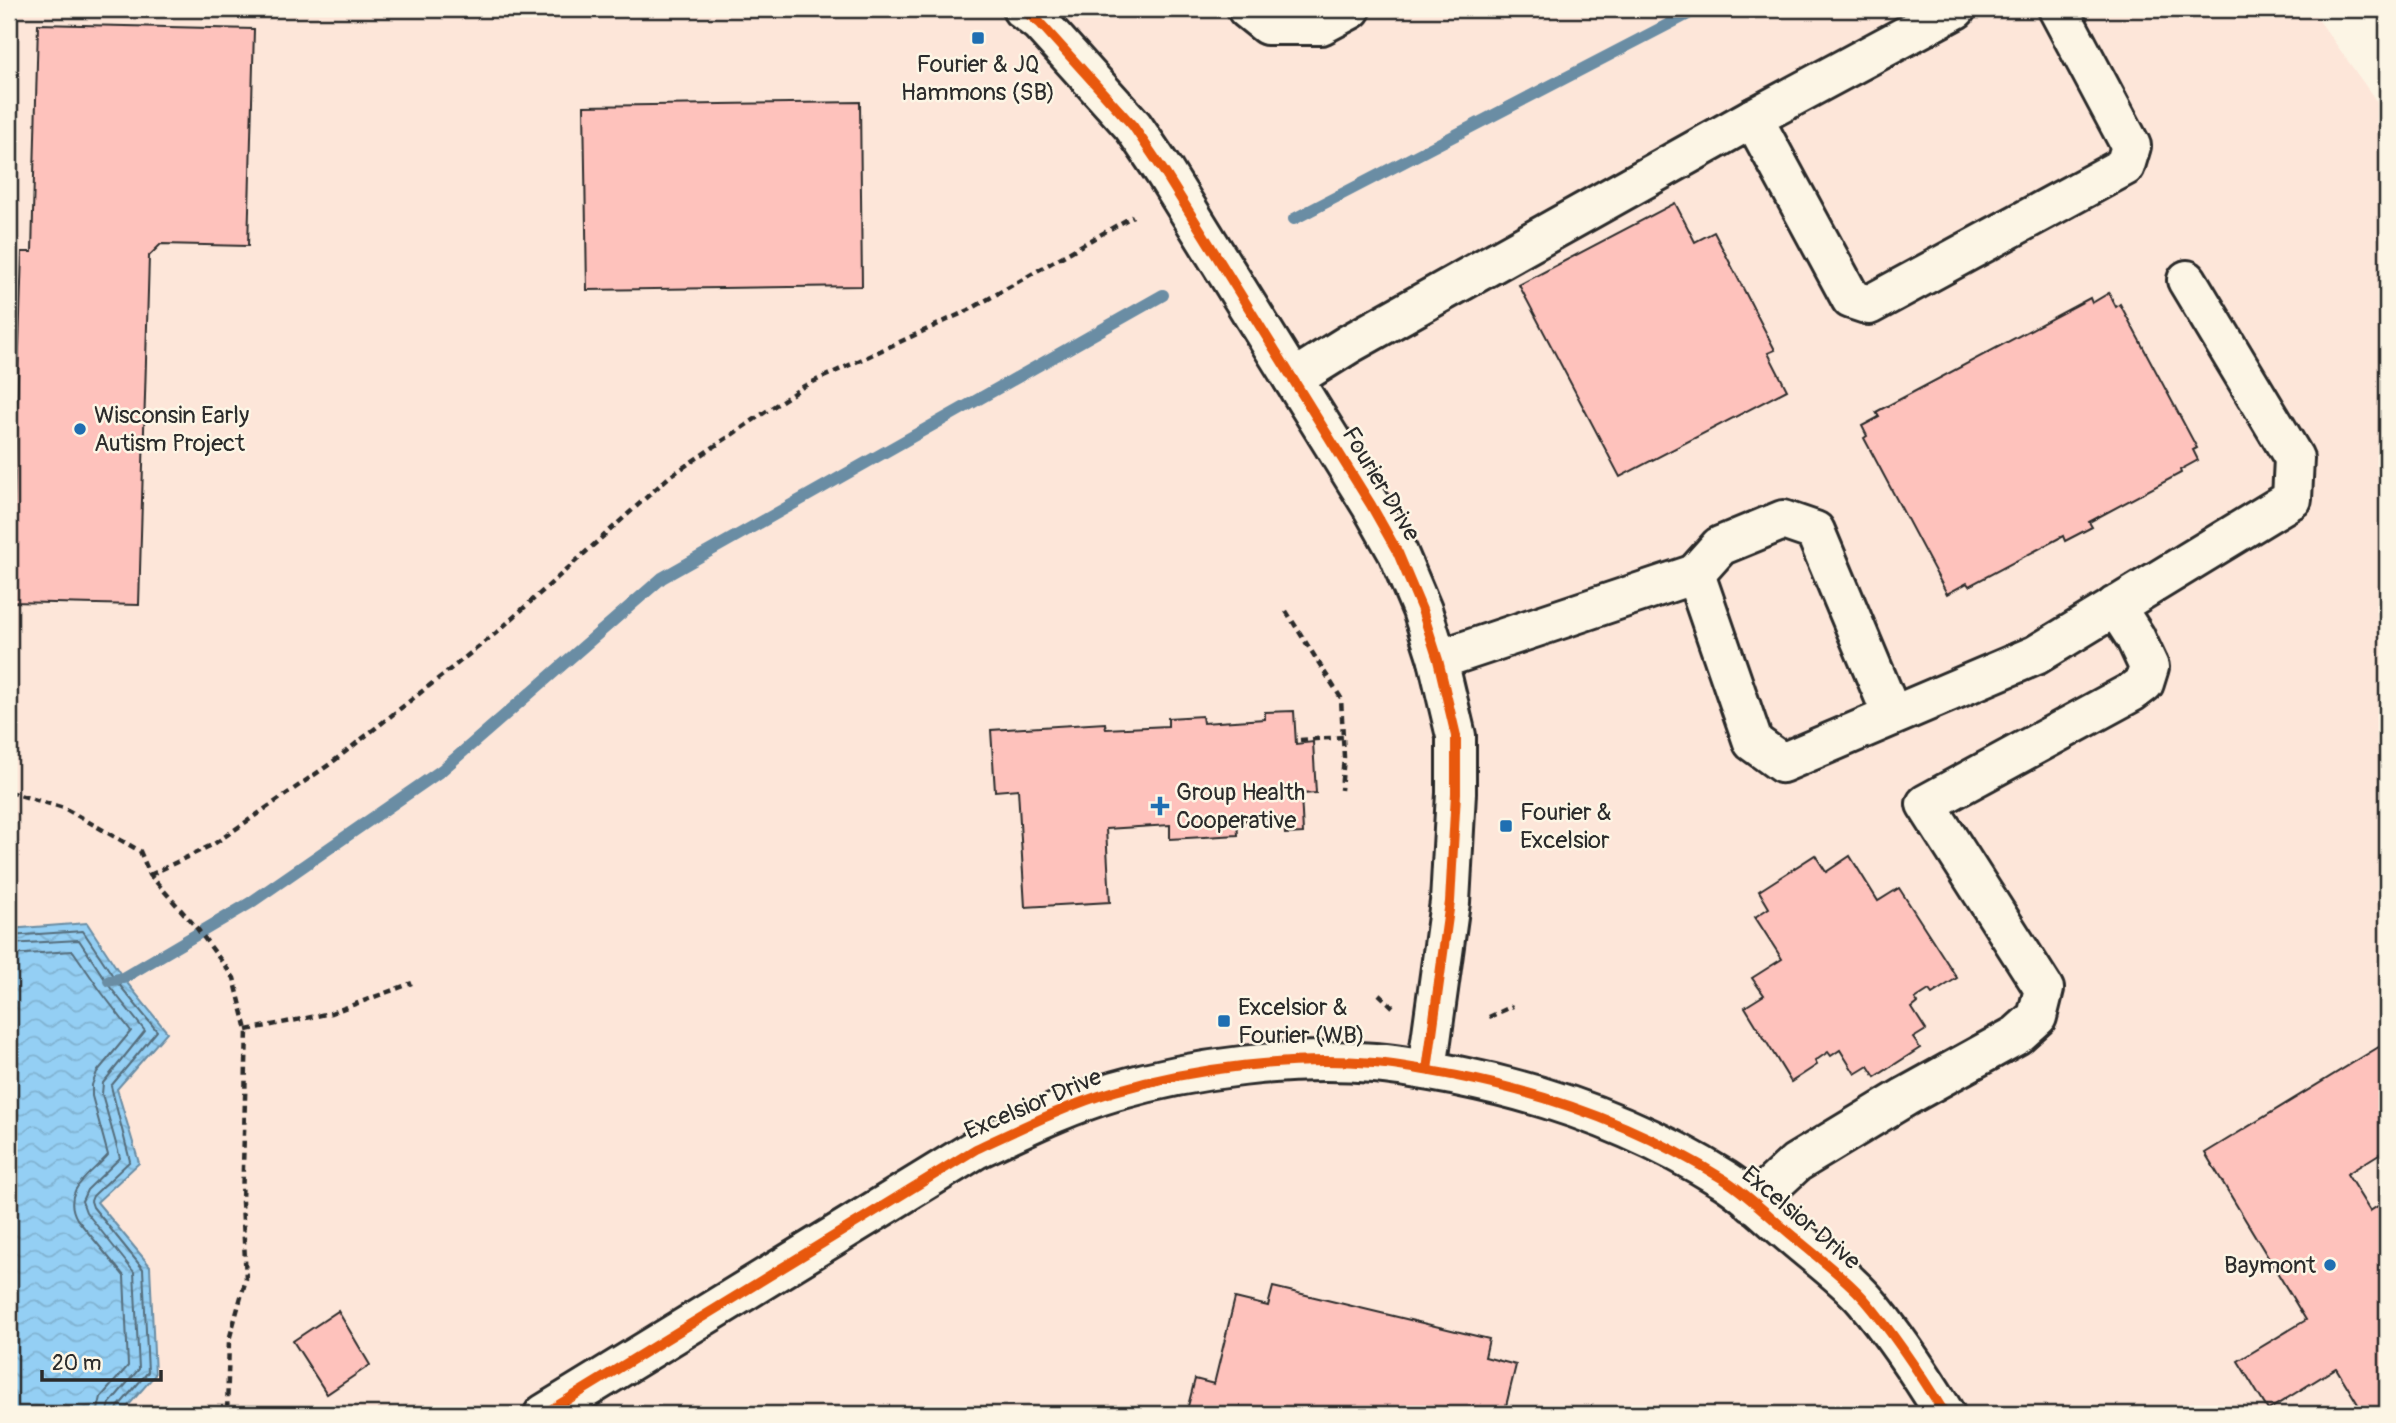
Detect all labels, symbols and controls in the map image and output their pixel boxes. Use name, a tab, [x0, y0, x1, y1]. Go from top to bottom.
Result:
marker: Fourier & JQ Hammons (SB)	[970, 30, 986, 46]
place label: Fourier & JQ Hammons (SB)	[901, 50, 1055, 107]
place label: Wisconsin Early Autism Project	[94, 401, 249, 458]
marker: Wisconsin Early Autism Project	[72, 421, 88, 437]
street label: Fourier Drive	[1336, 422, 1426, 546]
place label: Group Health Cooperative	[1176, 778, 1305, 835]
marker: Group Health Cooperative	[1150, 796, 1170, 816]
place label: Fourier & Excelsior	[1520, 798, 1612, 855]
marker: Fourier & Excelsior	[1498, 818, 1514, 834]
place label: Excelsior & Fourier (WB)	[1238, 993, 1365, 1050]
marker: Excelsior & Fourier (WB)	[1216, 1013, 1232, 1029]
street label: Excelsior Drive	[960, 1062, 1106, 1146]
street label: Excelsior Drive	[1736, 1160, 1866, 1276]
place label: Baymont	[2224, 1251, 2316, 1280]
marker: Baymont	[2322, 1257, 2338, 1273]
scale bar	[42, 1339, 161, 1383]
text: 20 m	[52, 1350, 101, 1377]

